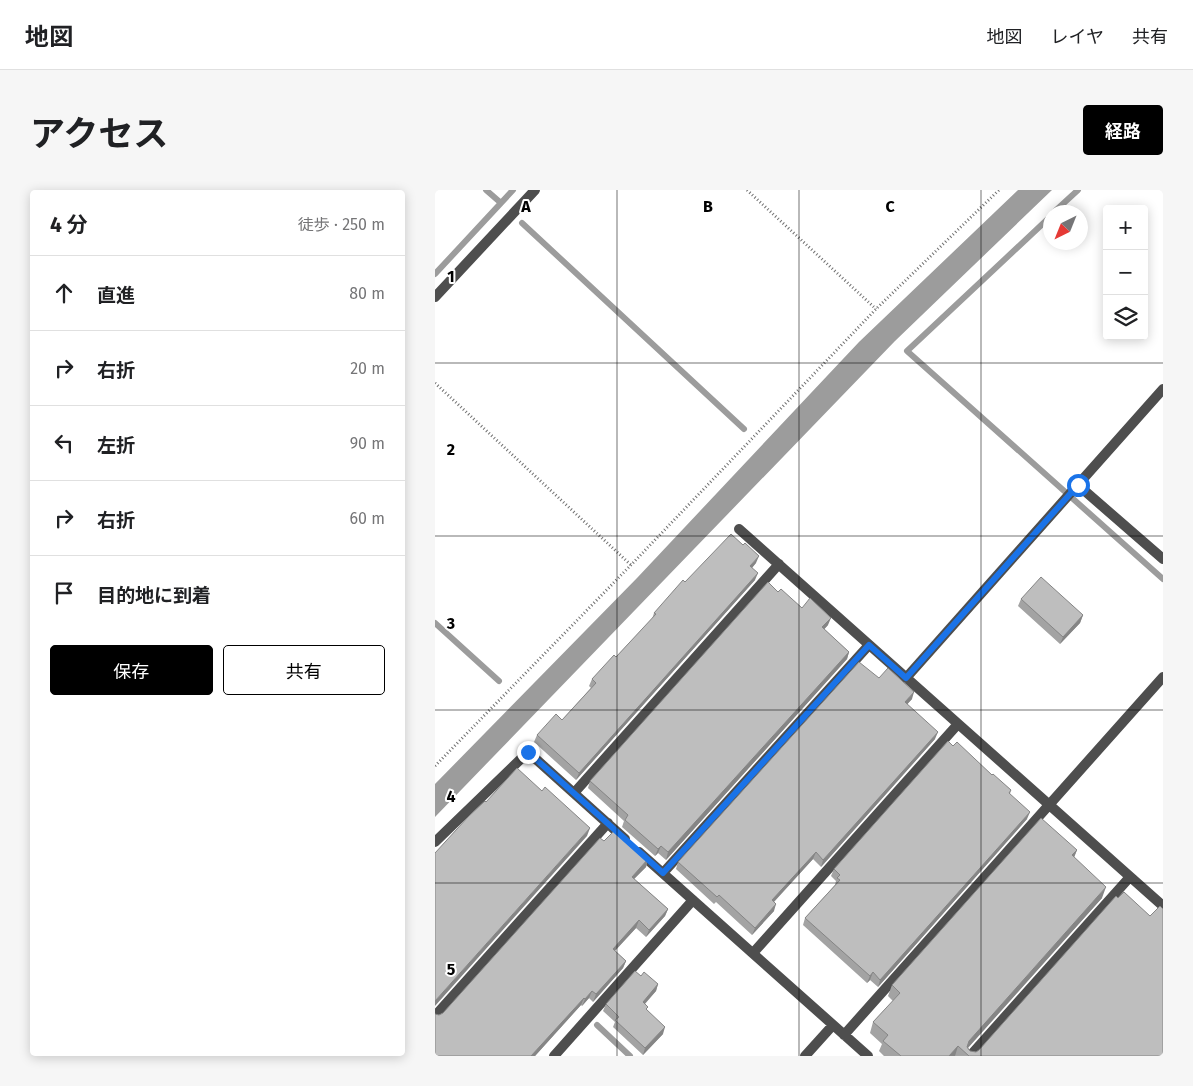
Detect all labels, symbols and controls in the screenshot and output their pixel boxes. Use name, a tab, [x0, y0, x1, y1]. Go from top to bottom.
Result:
text: 地図	[25, 23, 73, 51]
text: 地図	[987, 26, 1023, 48]
text: レイヤ	[1051, 26, 1104, 48]
text: 共有	[1132, 26, 1168, 48]
button: 経路	[1083, 105, 1163, 155]
text: アクセス	[30, 113, 168, 155]
text: A	[520, 197, 531, 216]
text: B	[703, 197, 713, 216]
text: C	[885, 197, 895, 216]
north arrow	[1043, 205, 1088, 250]
map controls	[1103, 205, 1148, 340]
button: +	[1103, 205, 1148, 250]
text: 4 分	[50, 212, 88, 238]
text: 徒歩 · 250 m	[298, 215, 385, 234]
button: −	[1103, 250, 1148, 295]
text: 1	[447, 267, 455, 286]
icon: ahead	[50, 279, 78, 307]
text: 直進	[97, 284, 135, 307]
text: 80 m	[349, 284, 385, 303]
button: layers	[1103, 295, 1148, 340]
icon: right	[50, 354, 78, 382]
text: 右折	[97, 359, 135, 382]
text: 20 m	[350, 359, 385, 378]
icon: left	[50, 429, 78, 457]
text: 左折	[97, 434, 135, 457]
text: 90 m	[350, 434, 385, 453]
text: 2	[447, 440, 455, 459]
route start	[1067, 474, 1090, 497]
icon: right	[50, 504, 78, 532]
text: 右折	[97, 509, 135, 532]
text: 60 m	[350, 509, 385, 528]
icon: arrive	[50, 579, 78, 607]
text: 目的地に到着	[97, 584, 211, 607]
text: 3	[446, 614, 455, 633]
button: 保存	[50, 645, 213, 695]
button: 共有	[223, 645, 385, 695]
route end	[517, 741, 540, 764]
text: 4	[446, 787, 456, 806]
text: 5	[447, 960, 456, 979]

